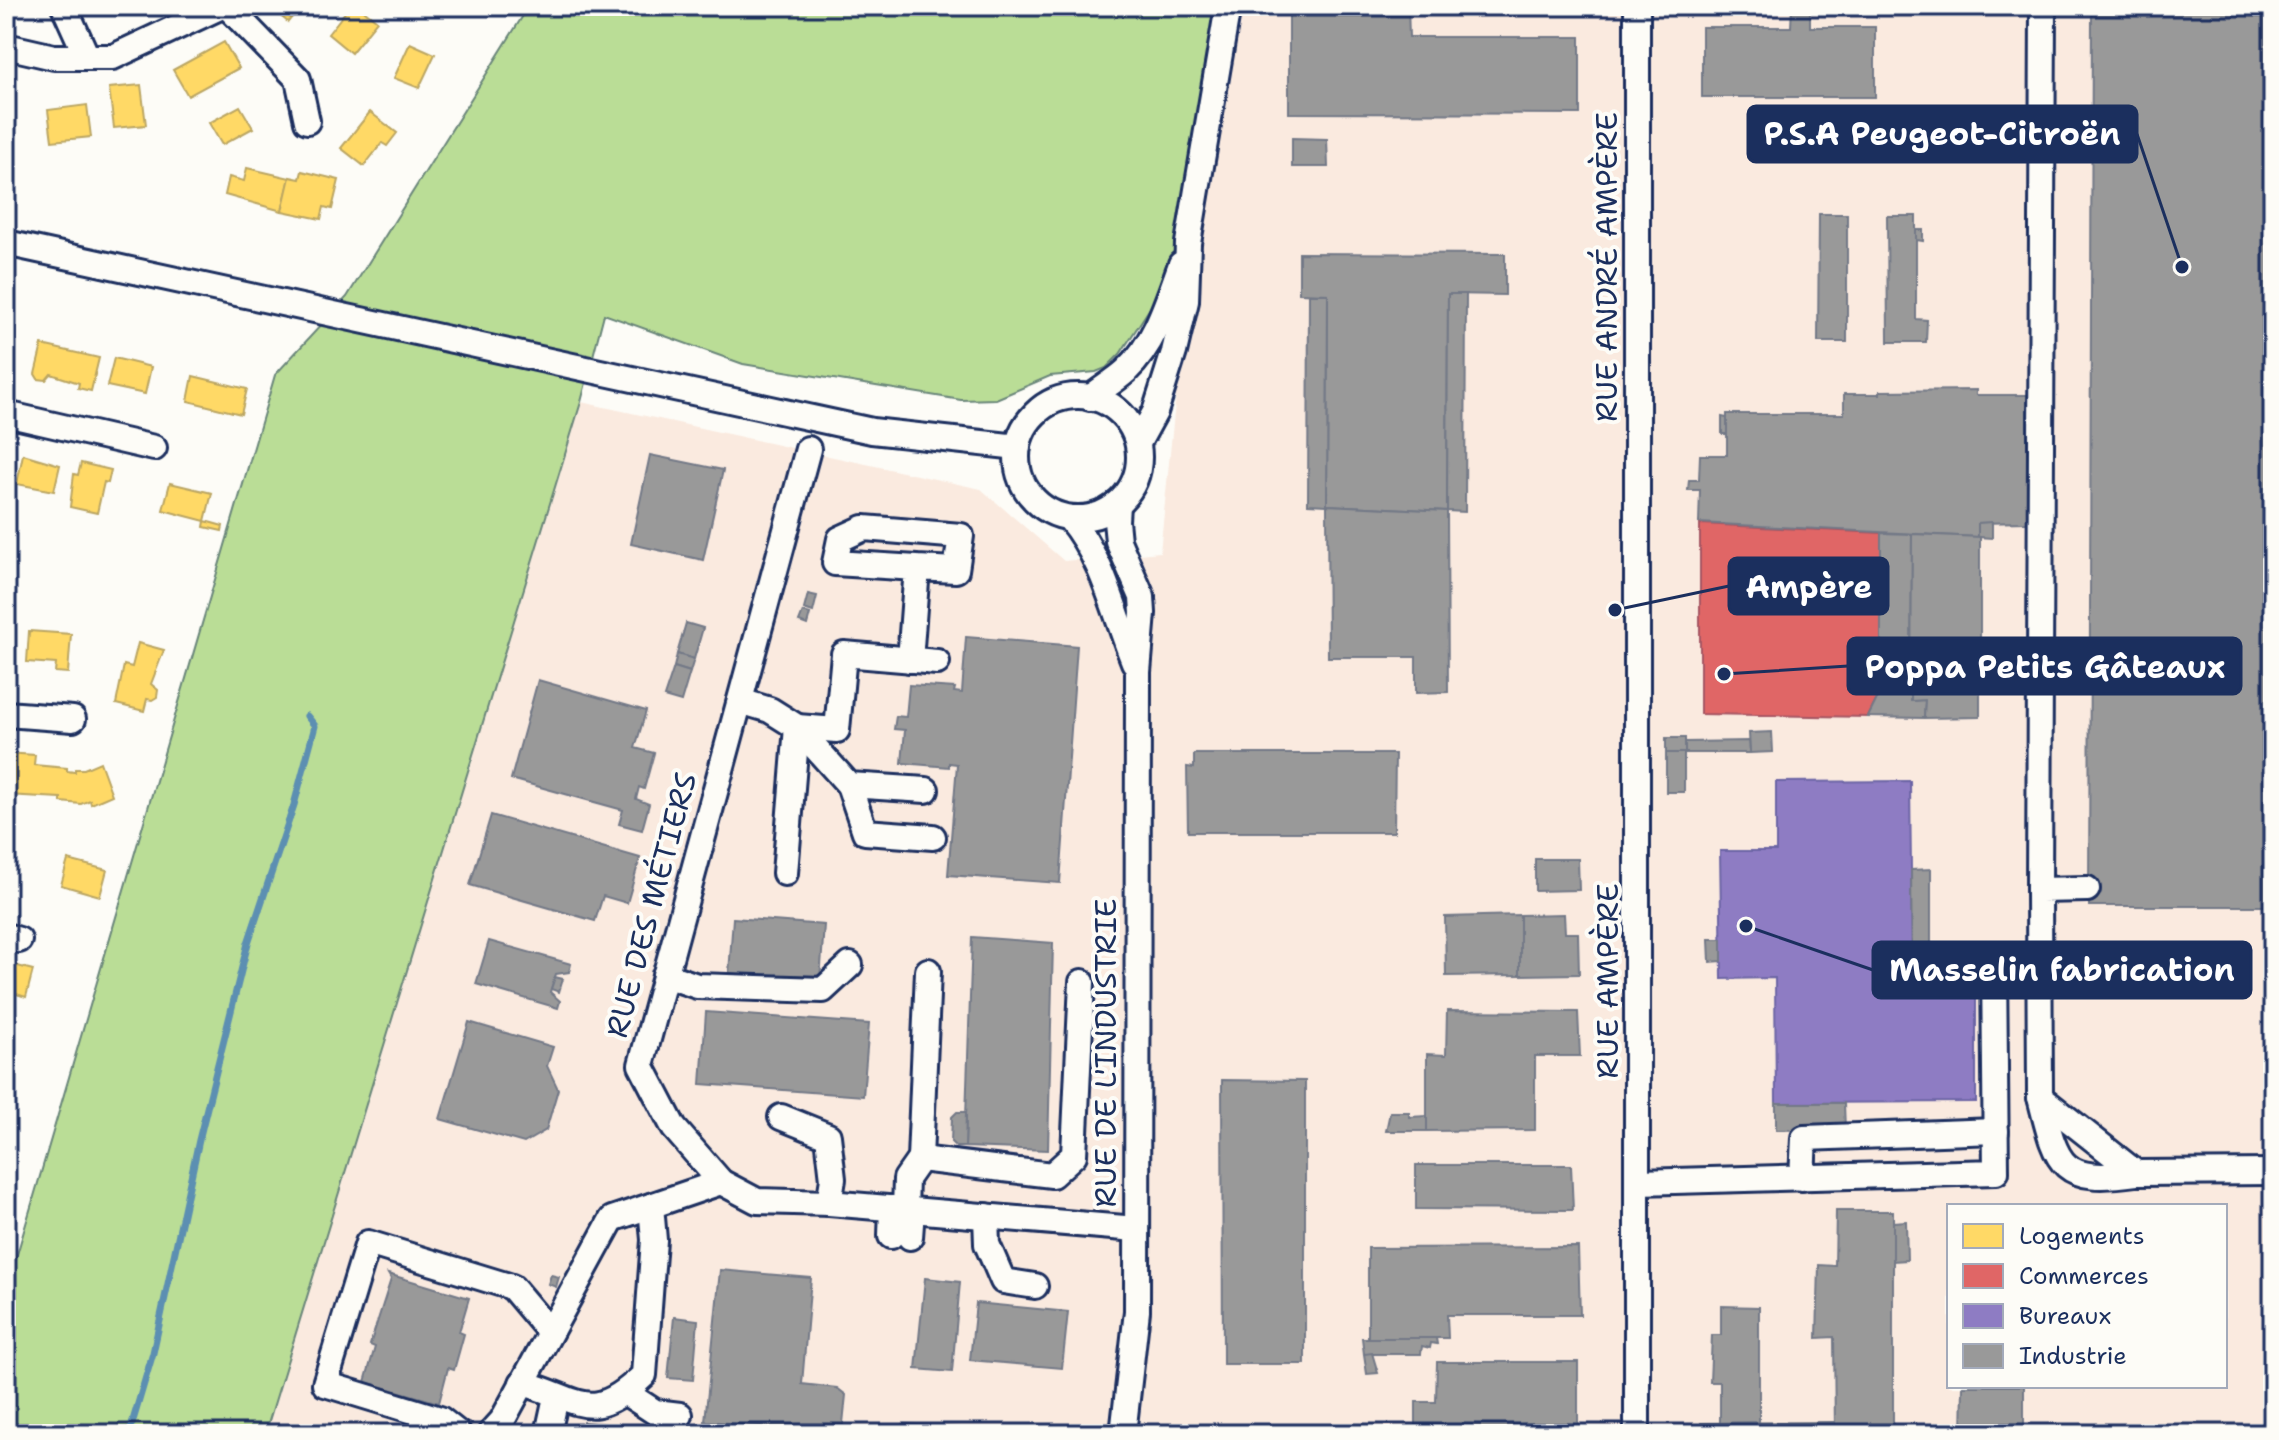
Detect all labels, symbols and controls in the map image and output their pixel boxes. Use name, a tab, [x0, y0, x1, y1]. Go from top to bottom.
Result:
callout: P.S.A Peugeot-Citroën	[1748, 106, 2137, 162]
street label: RUE ANDRÉ AMPÈRE	[1586, 112, 1627, 422]
text: P.S.A Peugeot-Citroën	[1764, 112, 2120, 155]
callout: Ampère	[1729, 558, 1888, 614]
text: Ampère	[1746, 565, 1872, 608]
callout: Poppa Petits Gâteaux	[1848, 638, 2241, 694]
text: Poppa Petits Gâteaux	[1865, 645, 2225, 688]
street label: RUE DES MÉTIERS	[596, 768, 706, 1042]
street label: RUE AMPÈRE	[1587, 883, 1628, 1079]
street label: RUE DE L'INDUSTRIE	[1085, 898, 1126, 1208]
callout: Masselin fabrication	[1873, 942, 2251, 998]
text: Masselin fabrication	[1889, 948, 2235, 991]
legend	[1947, 1204, 2227, 1388]
text: Logements	[2019, 1220, 2145, 1252]
text: Commerces	[2019, 1260, 2149, 1292]
text: Bureaux	[2019, 1300, 2111, 1332]
text: Industrie	[2019, 1340, 2127, 1372]

